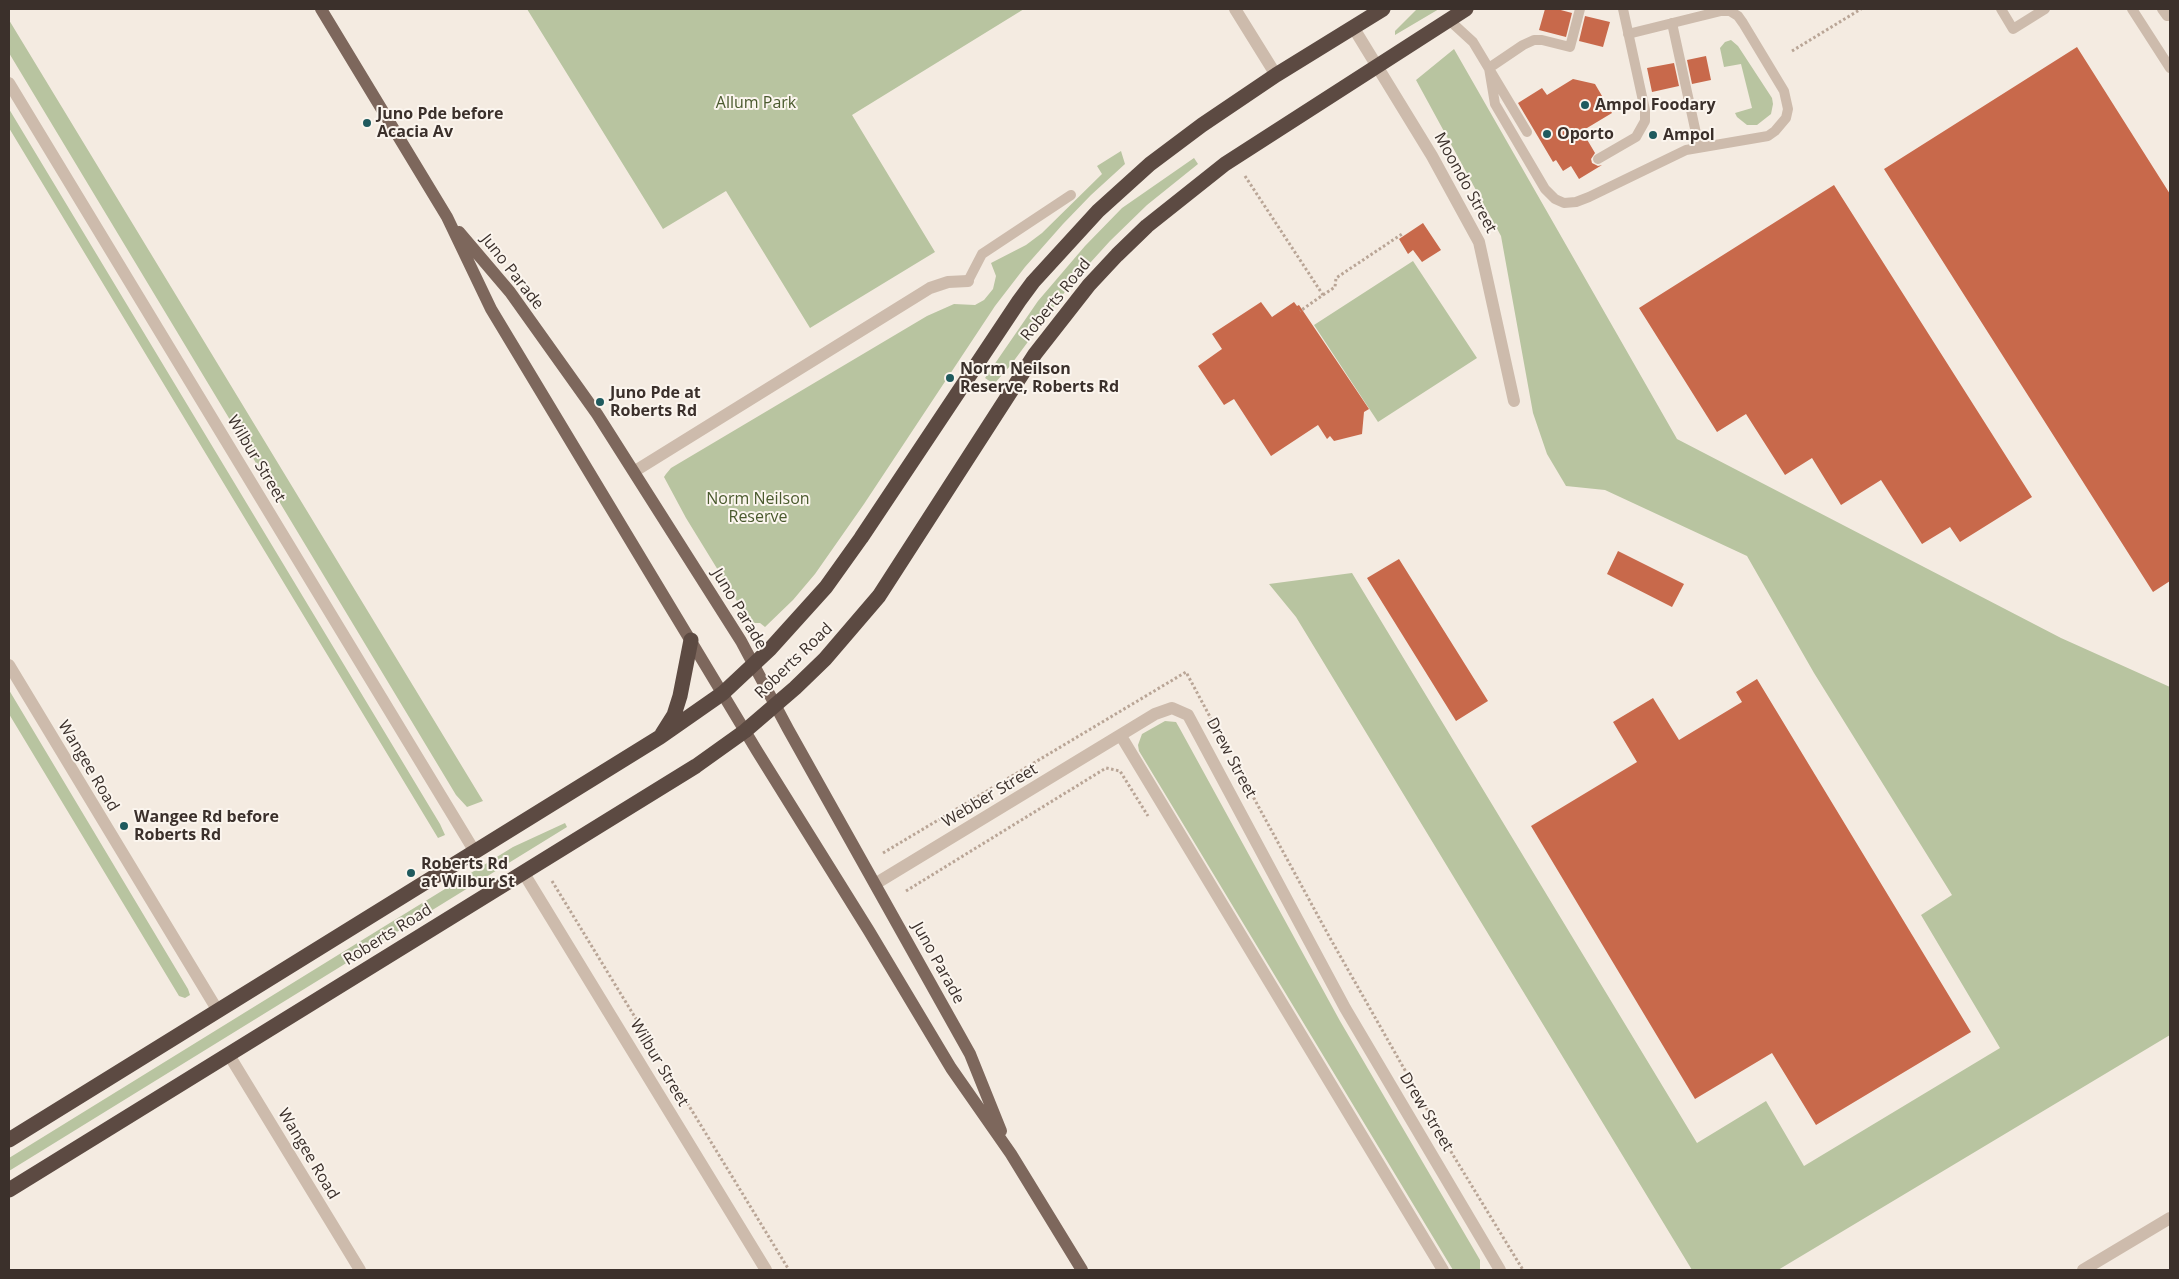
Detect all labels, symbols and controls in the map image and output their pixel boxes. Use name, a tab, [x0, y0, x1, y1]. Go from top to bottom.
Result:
park label: Allum Park	[716, 93, 796, 113]
place label: Ampol Foodary	[1595, 95, 1716, 115]
marker: Ampol Foodary	[1579, 99, 1591, 111]
place label: Juno Pde before Acacia Av	[377, 104, 504, 142]
marker: Juno Pde before Acacia Av	[361, 117, 373, 129]
place label: Oporto	[1557, 124, 1614, 144]
place label: Ampol	[1663, 125, 1715, 145]
marker: Oporto	[1541, 128, 1553, 140]
street label: Moondo Street	[1430, 129, 1500, 237]
marker: Ampol	[1647, 129, 1659, 141]
street label: Juno Parade	[477, 230, 547, 314]
street label: Roberts Road	[1017, 255, 1095, 345]
place label: Norm Neilson Reserve, Roberts Rd	[960, 359, 1119, 397]
marker: Norm Neilson Reserve, Roberts Rd	[944, 372, 956, 384]
place label: Juno Pde at Roberts Rd	[610, 383, 701, 421]
marker: Juno Pde at Roberts Rd	[594, 396, 606, 408]
street label: Wilbur Street	[223, 412, 289, 506]
park label: Norm Neilson Reserve	[706, 489, 810, 527]
street label: Juno Parade	[707, 565, 771, 653]
street label: Roberts Road	[751, 619, 837, 703]
street label: Drew Street	[1202, 714, 1260, 802]
street label: Wangee Road	[53, 717, 123, 815]
street label: Webber Street	[939, 760, 1041, 832]
place label: Wangee Rd before Roberts Rd	[134, 807, 279, 845]
marker: Wangee Rd before Roberts Rd	[118, 820, 130, 832]
place label: Roberts Rd at Wilbur St	[421, 854, 515, 892]
marker: Roberts Rd at Wilbur St	[405, 867, 417, 879]
street label: Roberts Road	[340, 900, 436, 970]
street label: Juno Parade	[908, 919, 968, 1007]
street label: Wilbur Street	[626, 1016, 692, 1110]
street label: Drew Street	[1395, 1069, 1457, 1155]
street label: Wangee Road	[273, 1105, 343, 1203]

